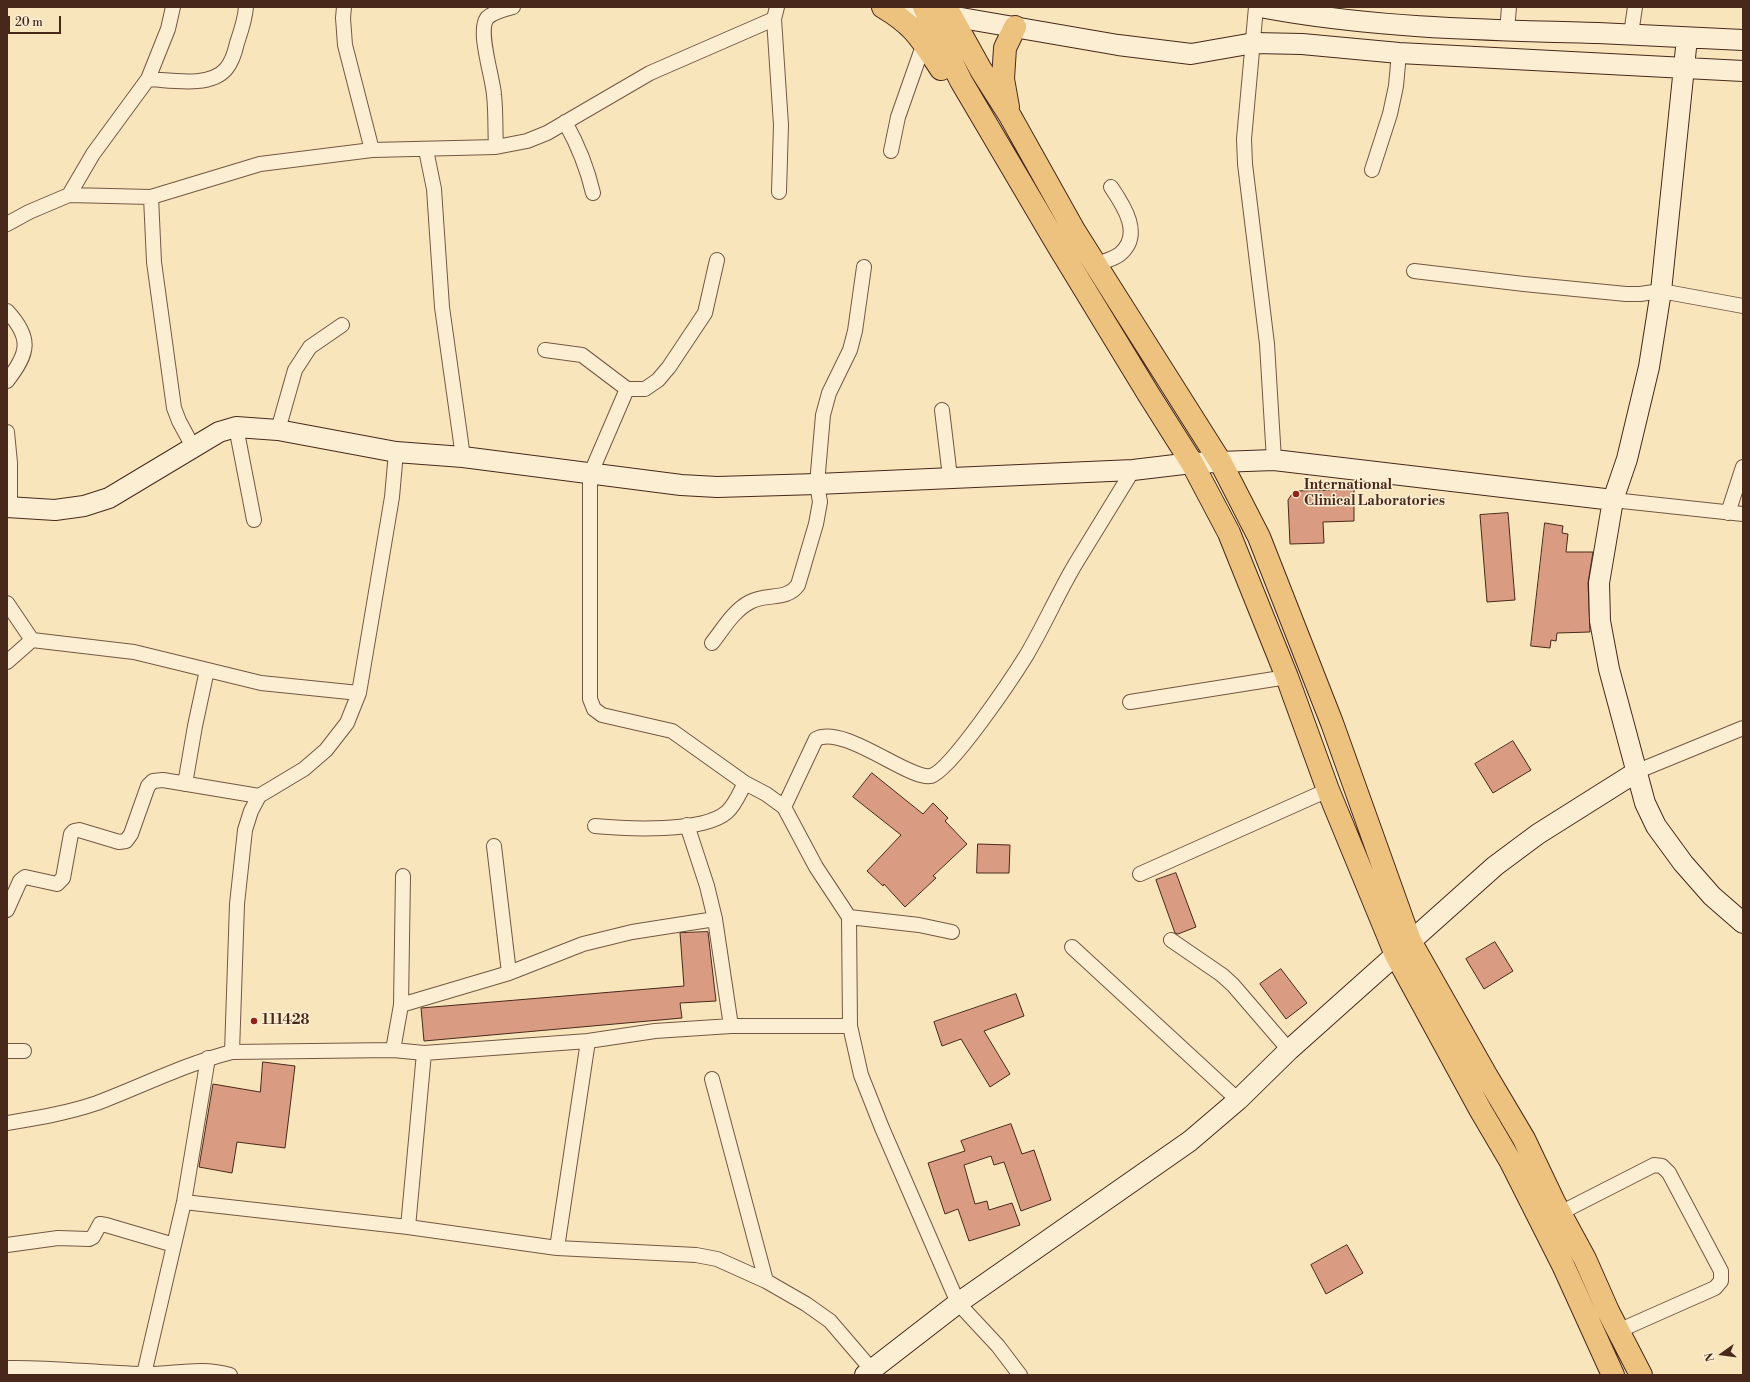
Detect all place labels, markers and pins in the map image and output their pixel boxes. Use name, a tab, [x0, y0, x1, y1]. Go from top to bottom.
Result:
place label: International Clinical Laboratories	[1304, 478, 1445, 510]
marker: International Clinical Laboratories	[1291, 489, 1301, 499]
place label: 111428	[262, 1013, 309, 1029]
marker: 111428	[249, 1016, 259, 1026]

